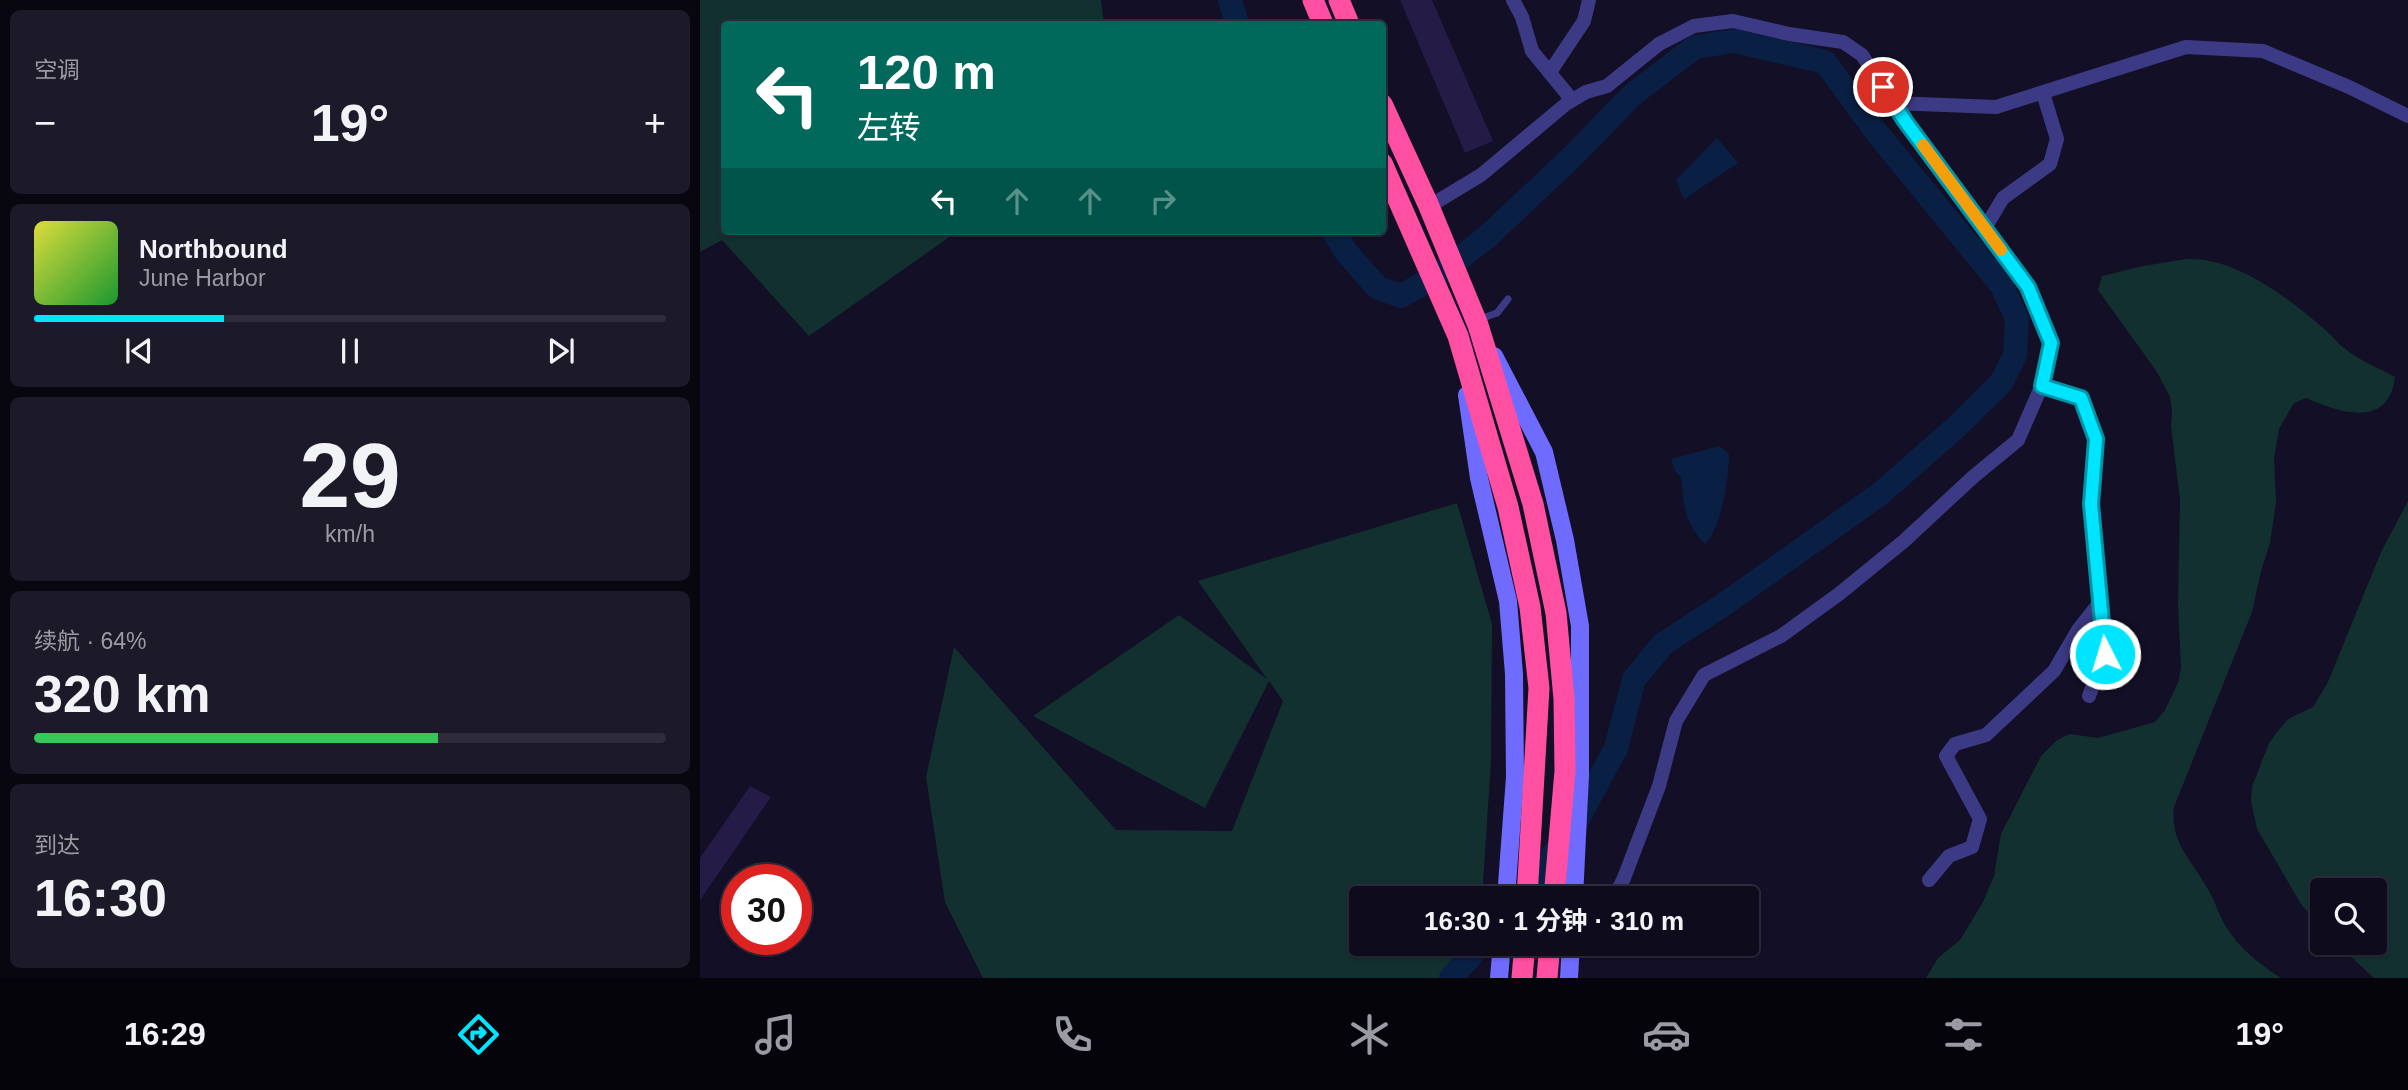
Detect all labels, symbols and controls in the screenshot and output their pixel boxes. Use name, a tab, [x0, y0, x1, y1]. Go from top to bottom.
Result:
text: 120 m	[857, 45, 996, 99]
icon: left	[742, 49, 833, 140]
text: 空调	[34, 57, 80, 83]
pin	[1853, 57, 1913, 117]
icon: arrive	[1864, 68, 1902, 106]
text: 19°	[311, 94, 389, 152]
text: −	[34, 102, 56, 144]
text: +	[644, 102, 666, 144]
text: 左转	[857, 110, 921, 146]
icon: left	[925, 182, 963, 220]
icon: ahead	[998, 182, 1036, 220]
icon: ahead	[1071, 182, 1109, 220]
icon: right	[1144, 182, 1182, 220]
text: Northbound	[139, 234, 288, 264]
text: June Harbor	[139, 265, 266, 291]
icon: previous	[120, 332, 158, 370]
icon: pause	[331, 332, 369, 370]
icon: next	[542, 332, 580, 370]
text: 29	[299, 425, 401, 526]
text: km/h	[325, 521, 375, 547]
position arrow	[2068, 617, 2142, 691]
text: 续航 · 64%	[34, 628, 146, 654]
text: 320 km	[34, 665, 210, 723]
text: 到达	[34, 832, 80, 858]
speed limit sign: 30	[721, 864, 812, 955]
text: 16:30	[34, 869, 167, 927]
map controls	[2310, 878, 2387, 955]
button: search	[2310, 878, 2387, 955]
text: 16:30 · 1 分钟 · 310 m	[1424, 906, 1684, 936]
icon: directions	[454, 1010, 503, 1059]
icon: music	[751, 1010, 800, 1059]
icon: phone	[1048, 1010, 1097, 1059]
icon: climate	[1345, 1010, 1394, 1059]
icon: car	[1642, 1010, 1691, 1059]
icon: filters	[1939, 1010, 1988, 1059]
text: 16:29	[124, 1016, 206, 1052]
text: 19°	[2236, 1016, 2284, 1052]

